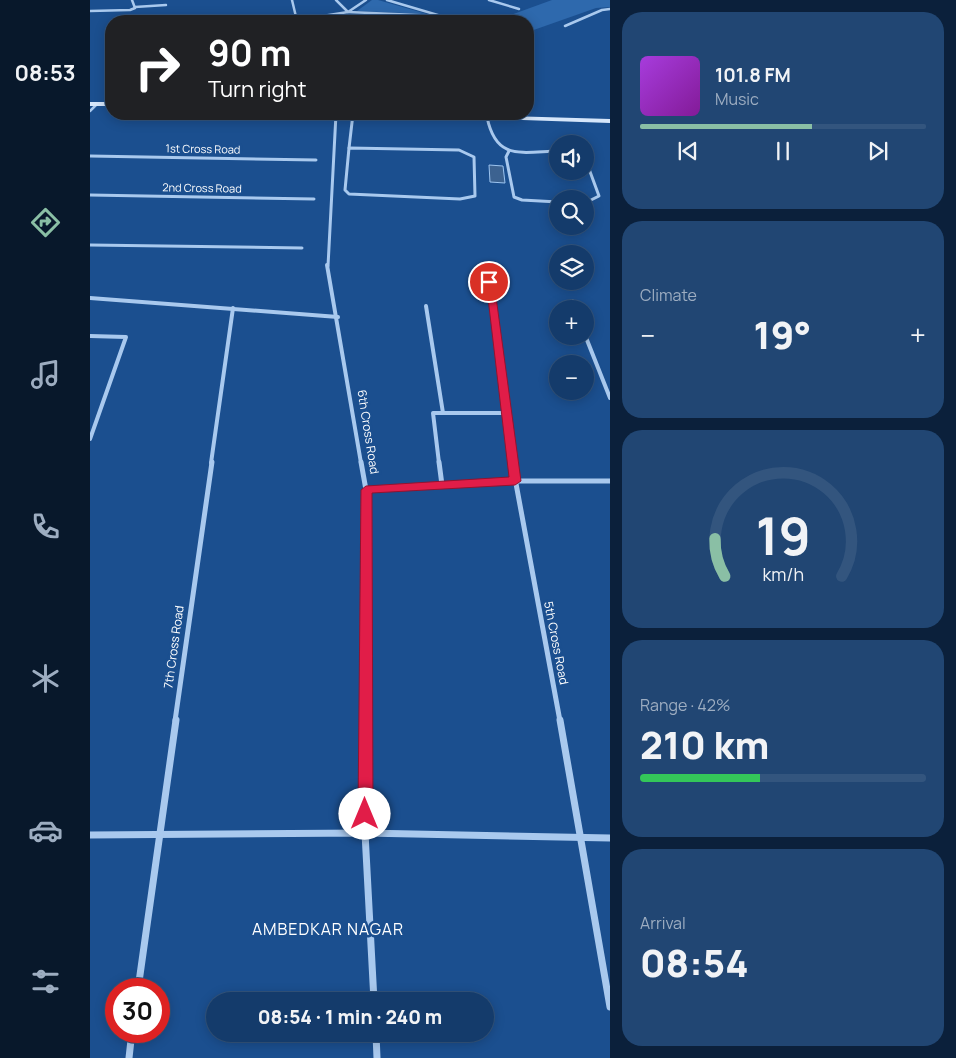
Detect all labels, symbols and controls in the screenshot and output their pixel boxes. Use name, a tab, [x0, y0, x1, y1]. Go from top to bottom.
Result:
text: 90 m	[208, 29, 291, 77]
icon: right	[125, 35, 190, 100]
text: 08:53	[14, 58, 76, 88]
text: 101.8 FM	[715, 62, 791, 88]
text: Turn right	[208, 74, 306, 104]
text: Music	[715, 88, 759, 110]
map controls	[549, 135, 594, 400]
button: sound	[549, 135, 594, 180]
icon: previous	[674, 137, 702, 165]
icon: pause	[769, 137, 797, 165]
icon: next	[864, 137, 892, 165]
street label: 1st Cross Road	[166, 140, 240, 157]
street label: 2nd Cross Road	[162, 179, 242, 196]
button: search	[549, 190, 594, 235]
icon: directions	[28, 205, 63, 240]
button: layers	[549, 245, 594, 290]
pin	[468, 261, 510, 303]
icon: arrive	[475, 268, 503, 296]
text: Climate	[640, 284, 697, 306]
button: +	[549, 300, 594, 345]
text: 19°	[753, 308, 811, 360]
text: −	[640, 316, 655, 354]
text: +	[910, 316, 926, 354]
button: −	[549, 355, 594, 400]
icon: music	[28, 357, 63, 392]
street label: 6th Cross Road	[353, 389, 384, 475]
text: 19	[755, 500, 811, 571]
icon: phone	[28, 509, 63, 544]
text: km/h	[762, 562, 804, 586]
street label: 5th Cross Road	[540, 600, 573, 686]
street label: 7th Cross Road	[159, 604, 188, 690]
icon: climate	[28, 661, 63, 696]
text: Range · 42%	[640, 694, 730, 716]
text: 210 km	[640, 718, 769, 770]
position arrow	[338, 787, 390, 839]
icon: car	[28, 813, 63, 848]
text: Arrival	[640, 912, 686, 934]
district label: AMBEDKAR NAGAR	[252, 918, 404, 940]
text: 08:54	[640, 936, 749, 988]
icon: filters	[28, 964, 63, 999]
speed limit sign: 30	[105, 978, 170, 1043]
text: 08:54 · 1 min · 240 m	[258, 1004, 442, 1030]

